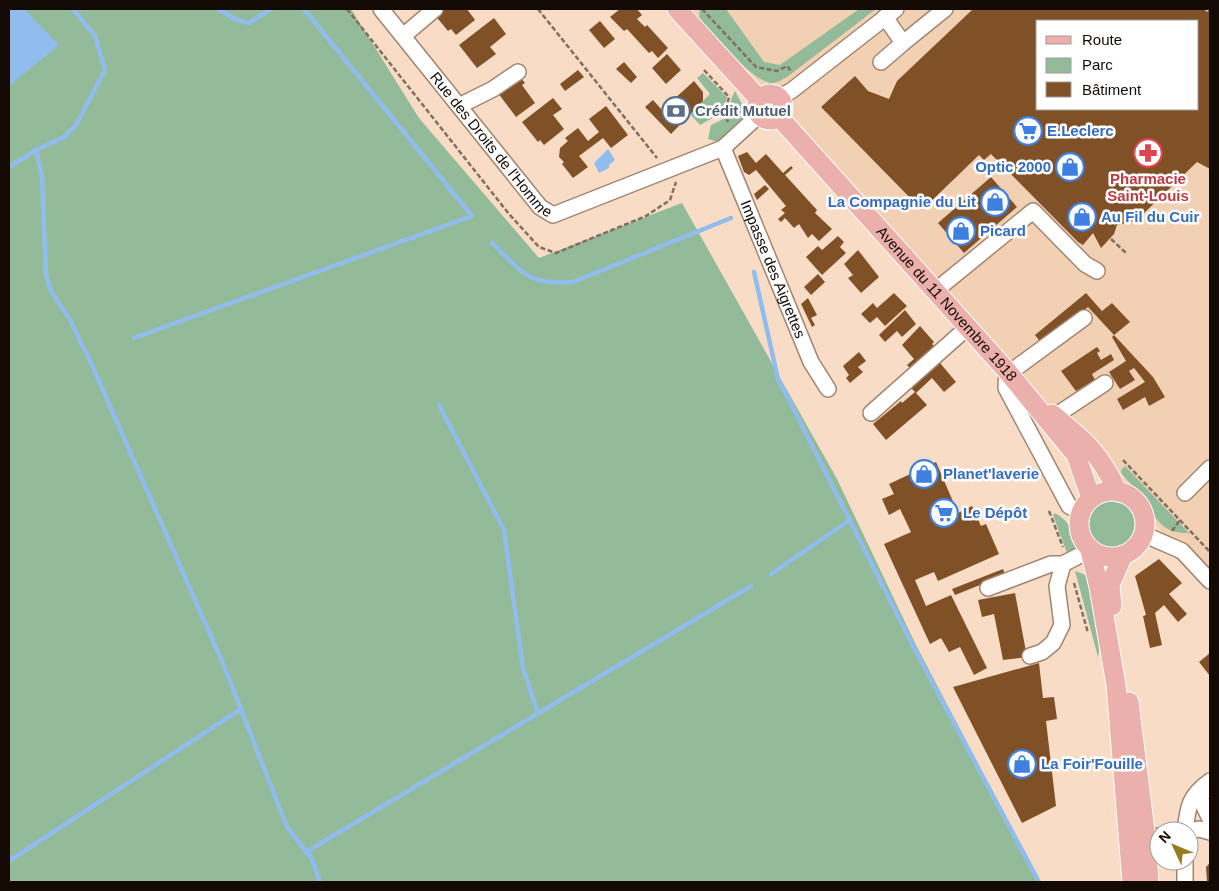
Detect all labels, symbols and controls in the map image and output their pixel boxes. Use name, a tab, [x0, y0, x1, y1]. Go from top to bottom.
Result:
legend	[1036, 20, 1199, 110]
text: Route	[1082, 31, 1122, 48]
text: Parc	[1082, 56, 1113, 73]
street label: Rue des Droits de l'Homme	[427, 68, 555, 220]
text: Bâtiment	[1082, 81, 1142, 98]
bank icon: Crédit Mutuel	[661, 96, 691, 126]
place label: Crédit Mutuel	[695, 102, 791, 119]
supermarket icon: E.Leclerc	[1013, 116, 1043, 146]
place label: E.Leclerc	[1047, 122, 1114, 139]
pharmacy icon: Pharmacie Saint-Louis	[1133, 138, 1163, 168]
shop icon: Optic 2000	[1055, 152, 1085, 182]
place label: Optic 2000	[975, 158, 1051, 175]
place label: Pharmacie Saint-Louis	[1107, 170, 1189, 204]
shop icon: La Compagnie du Lit	[980, 187, 1010, 217]
place label: La Compagnie du Lit	[828, 193, 976, 210]
street label: Impasse des Aigrettes	[737, 197, 809, 340]
shop icon: Au Fil du Cuir	[1067, 202, 1097, 232]
place label: Au Fil du Cuir	[1101, 208, 1199, 225]
shop icon: Picard	[946, 216, 976, 246]
place label: Picard	[980, 222, 1026, 239]
street label: Avenue du 11 Novembre 1918	[873, 223, 1021, 384]
shop icon: Planet'laverie	[909, 459, 939, 489]
place label: Planet'laverie	[943, 465, 1039, 482]
supermarket icon: Le Dépôt	[929, 498, 959, 528]
place label: Le Dépôt	[963, 504, 1027, 521]
shop icon: La Foir'Fouille	[1007, 749, 1037, 779]
place label: La Foir'Fouille	[1041, 755, 1143, 772]
north arrow	[1149, 821, 1199, 871]
text: N	[1155, 828, 1174, 846]

